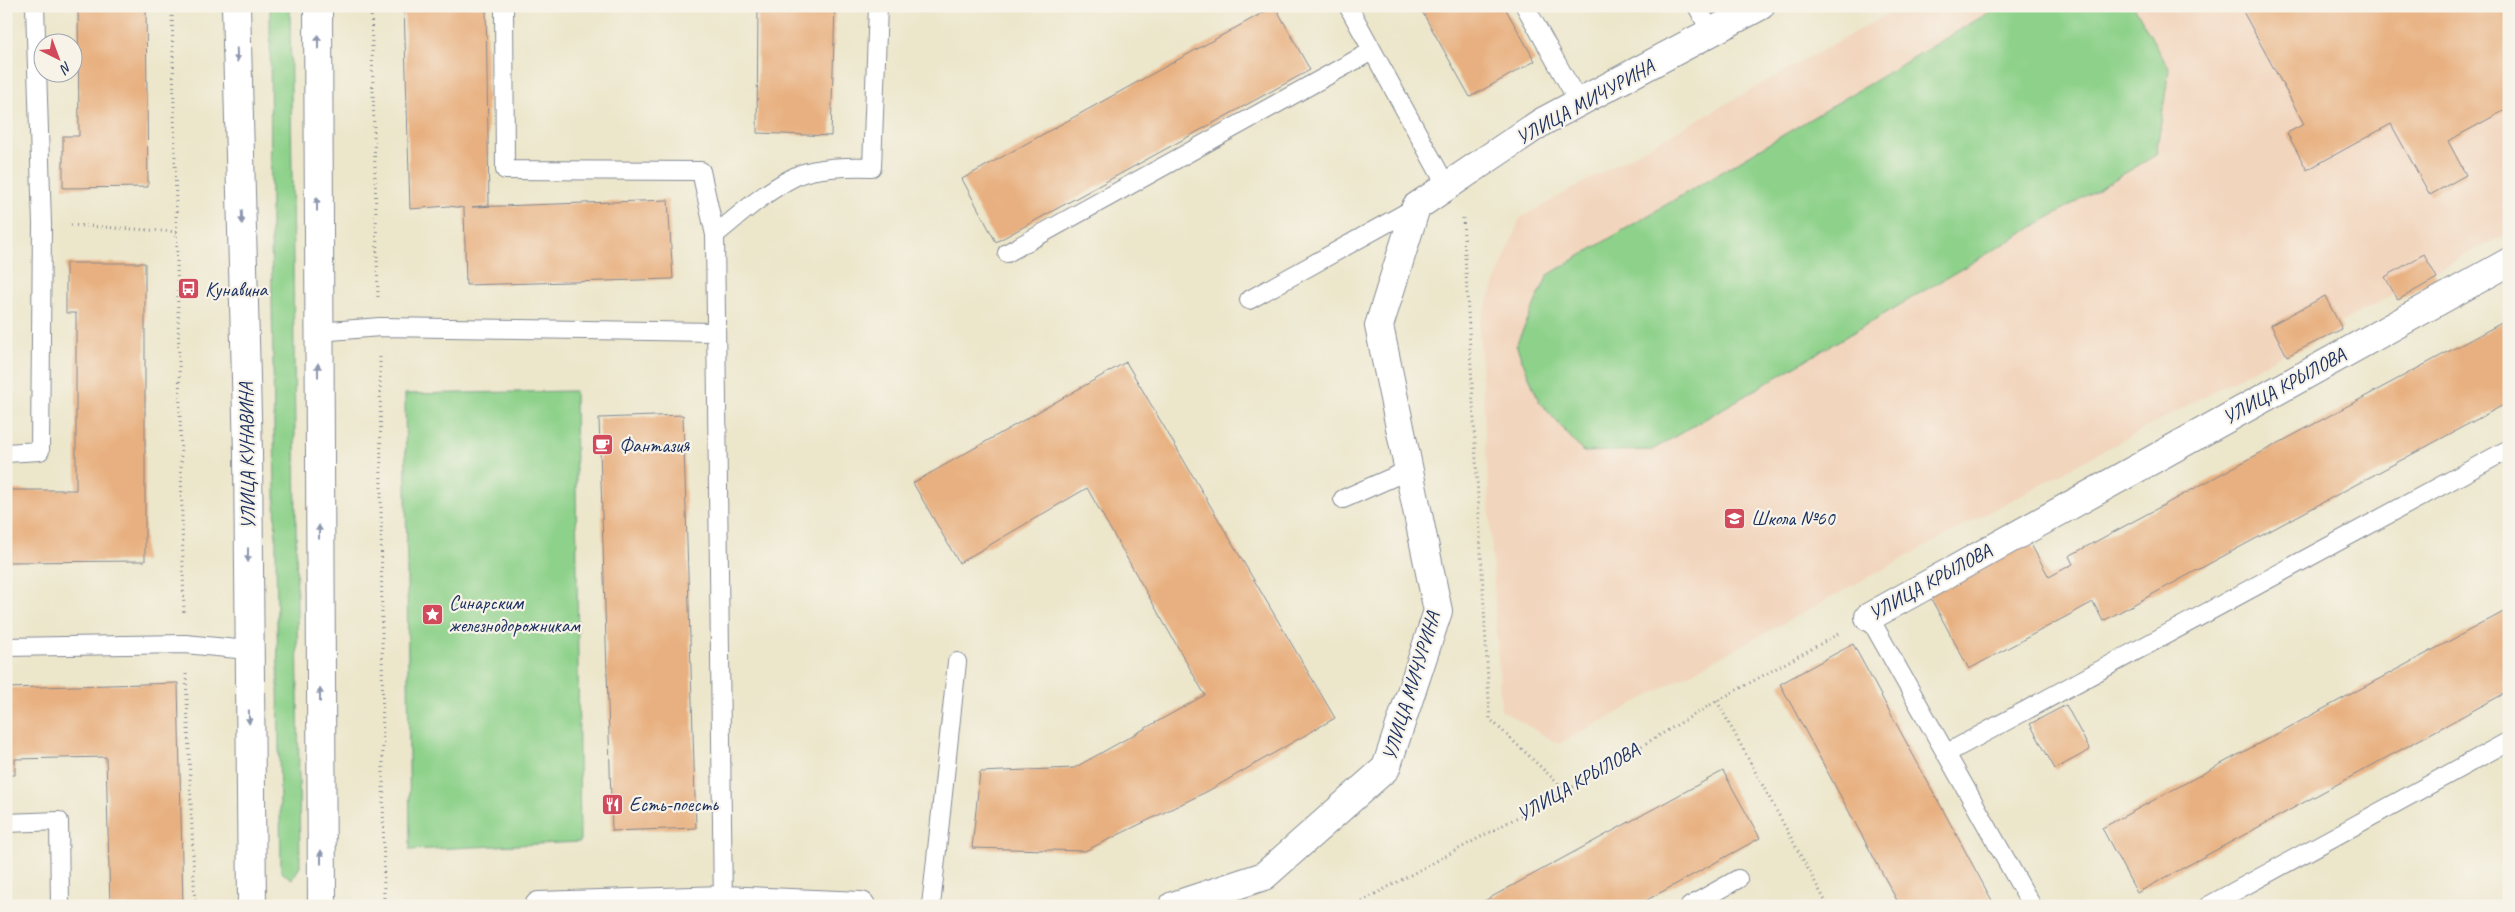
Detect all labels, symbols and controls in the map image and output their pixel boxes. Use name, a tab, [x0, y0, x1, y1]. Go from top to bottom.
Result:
north arrow	[32, 32, 82, 82]
one-way arrow	[314, 34, 322, 50]
one-way arrow	[233, 47, 241, 63]
street label: УЛИЦА МИЧУРИНА	[1512, 53, 1659, 150]
text: N	[56, 58, 75, 78]
one-way arrow	[313, 196, 321, 212]
one-way arrow	[238, 210, 246, 226]
bus stop icon: Кунавина	[177, 277, 201, 301]
place label: Кунавина	[205, 277, 269, 302]
street label: УЛИЦА КРЫЛОВА	[2218, 341, 2351, 430]
one-way arrow	[314, 361, 322, 377]
street label: УЛИЦА КУНАВИНА	[233, 381, 261, 530]
cafe icon: Фантазия	[591, 433, 615, 457]
place label: Фантазия	[619, 433, 690, 458]
school or university icon: Школа №60	[1723, 506, 1747, 530]
place label: Школа №60	[1751, 506, 1836, 531]
one-way arrow	[315, 524, 323, 540]
street label: УЛИЦА КРЫЛОВА	[1864, 537, 1997, 626]
one-way arrow	[244, 547, 252, 563]
place label: Синарским железнодорожникам	[449, 590, 581, 638]
place icon: Синарским железнодорожникам	[421, 602, 445, 626]
street label: УЛИЦА МИЧУРИНА	[1377, 608, 1446, 763]
one-way arrow	[316, 686, 324, 702]
one-way arrow	[246, 710, 254, 726]
street label: УЛИЦА КРЫЛОВА	[1513, 737, 1644, 827]
restaurant icon: Есть-поесть	[601, 792, 625, 816]
place label: Есть-поесть	[629, 792, 720, 817]
one-way arrow	[317, 849, 325, 865]

